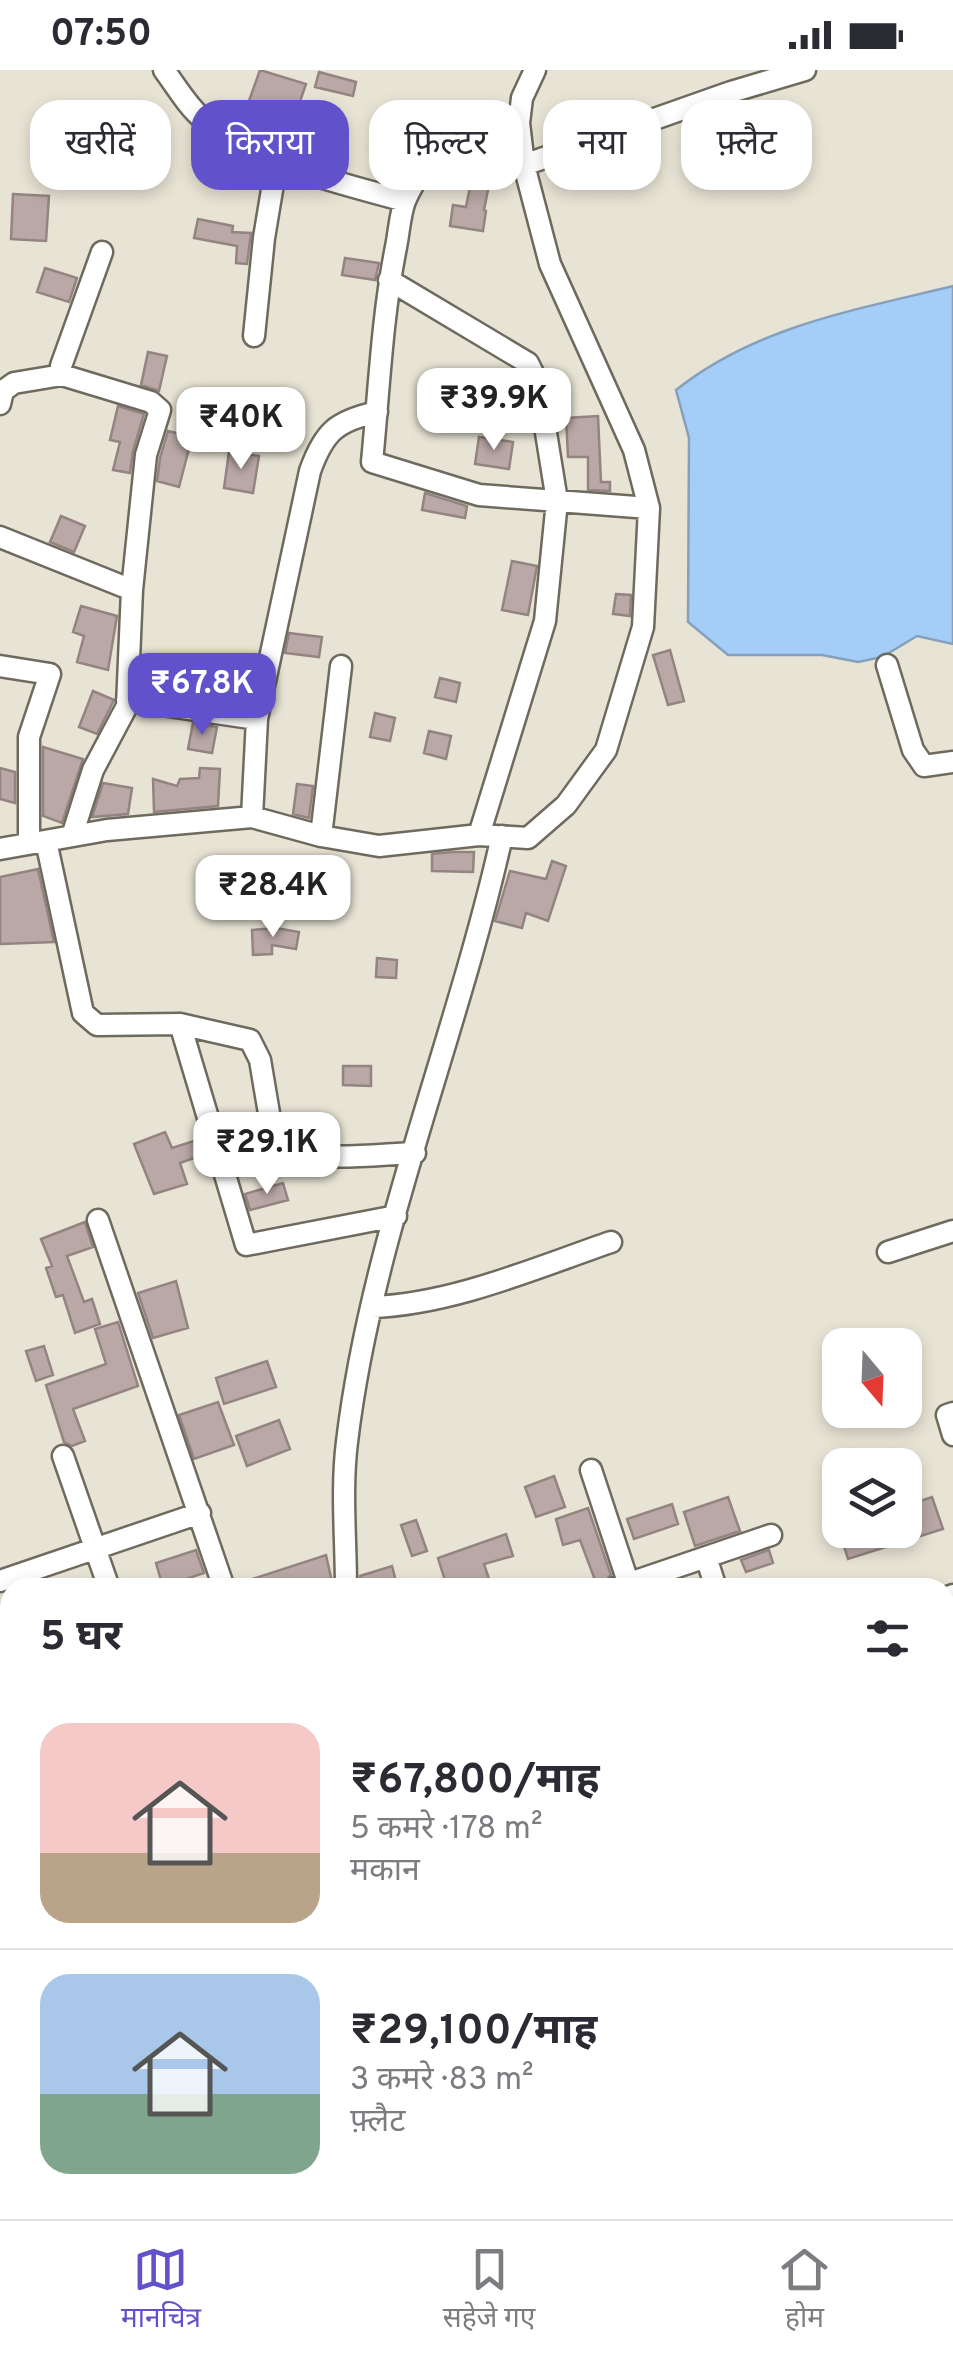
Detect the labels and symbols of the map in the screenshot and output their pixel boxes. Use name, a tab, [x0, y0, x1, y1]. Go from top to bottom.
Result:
pin: ₹39.9K	[413, 368, 575, 453]
pin: ₹40K	[182, 387, 300, 472]
pin: ₹67.8K	[121, 653, 283, 738]
pin: ₹28.4K	[192, 855, 354, 940]
pin: ₹29.1K	[186, 1112, 348, 1197]
north arrow	[822, 1328, 922, 1428]

